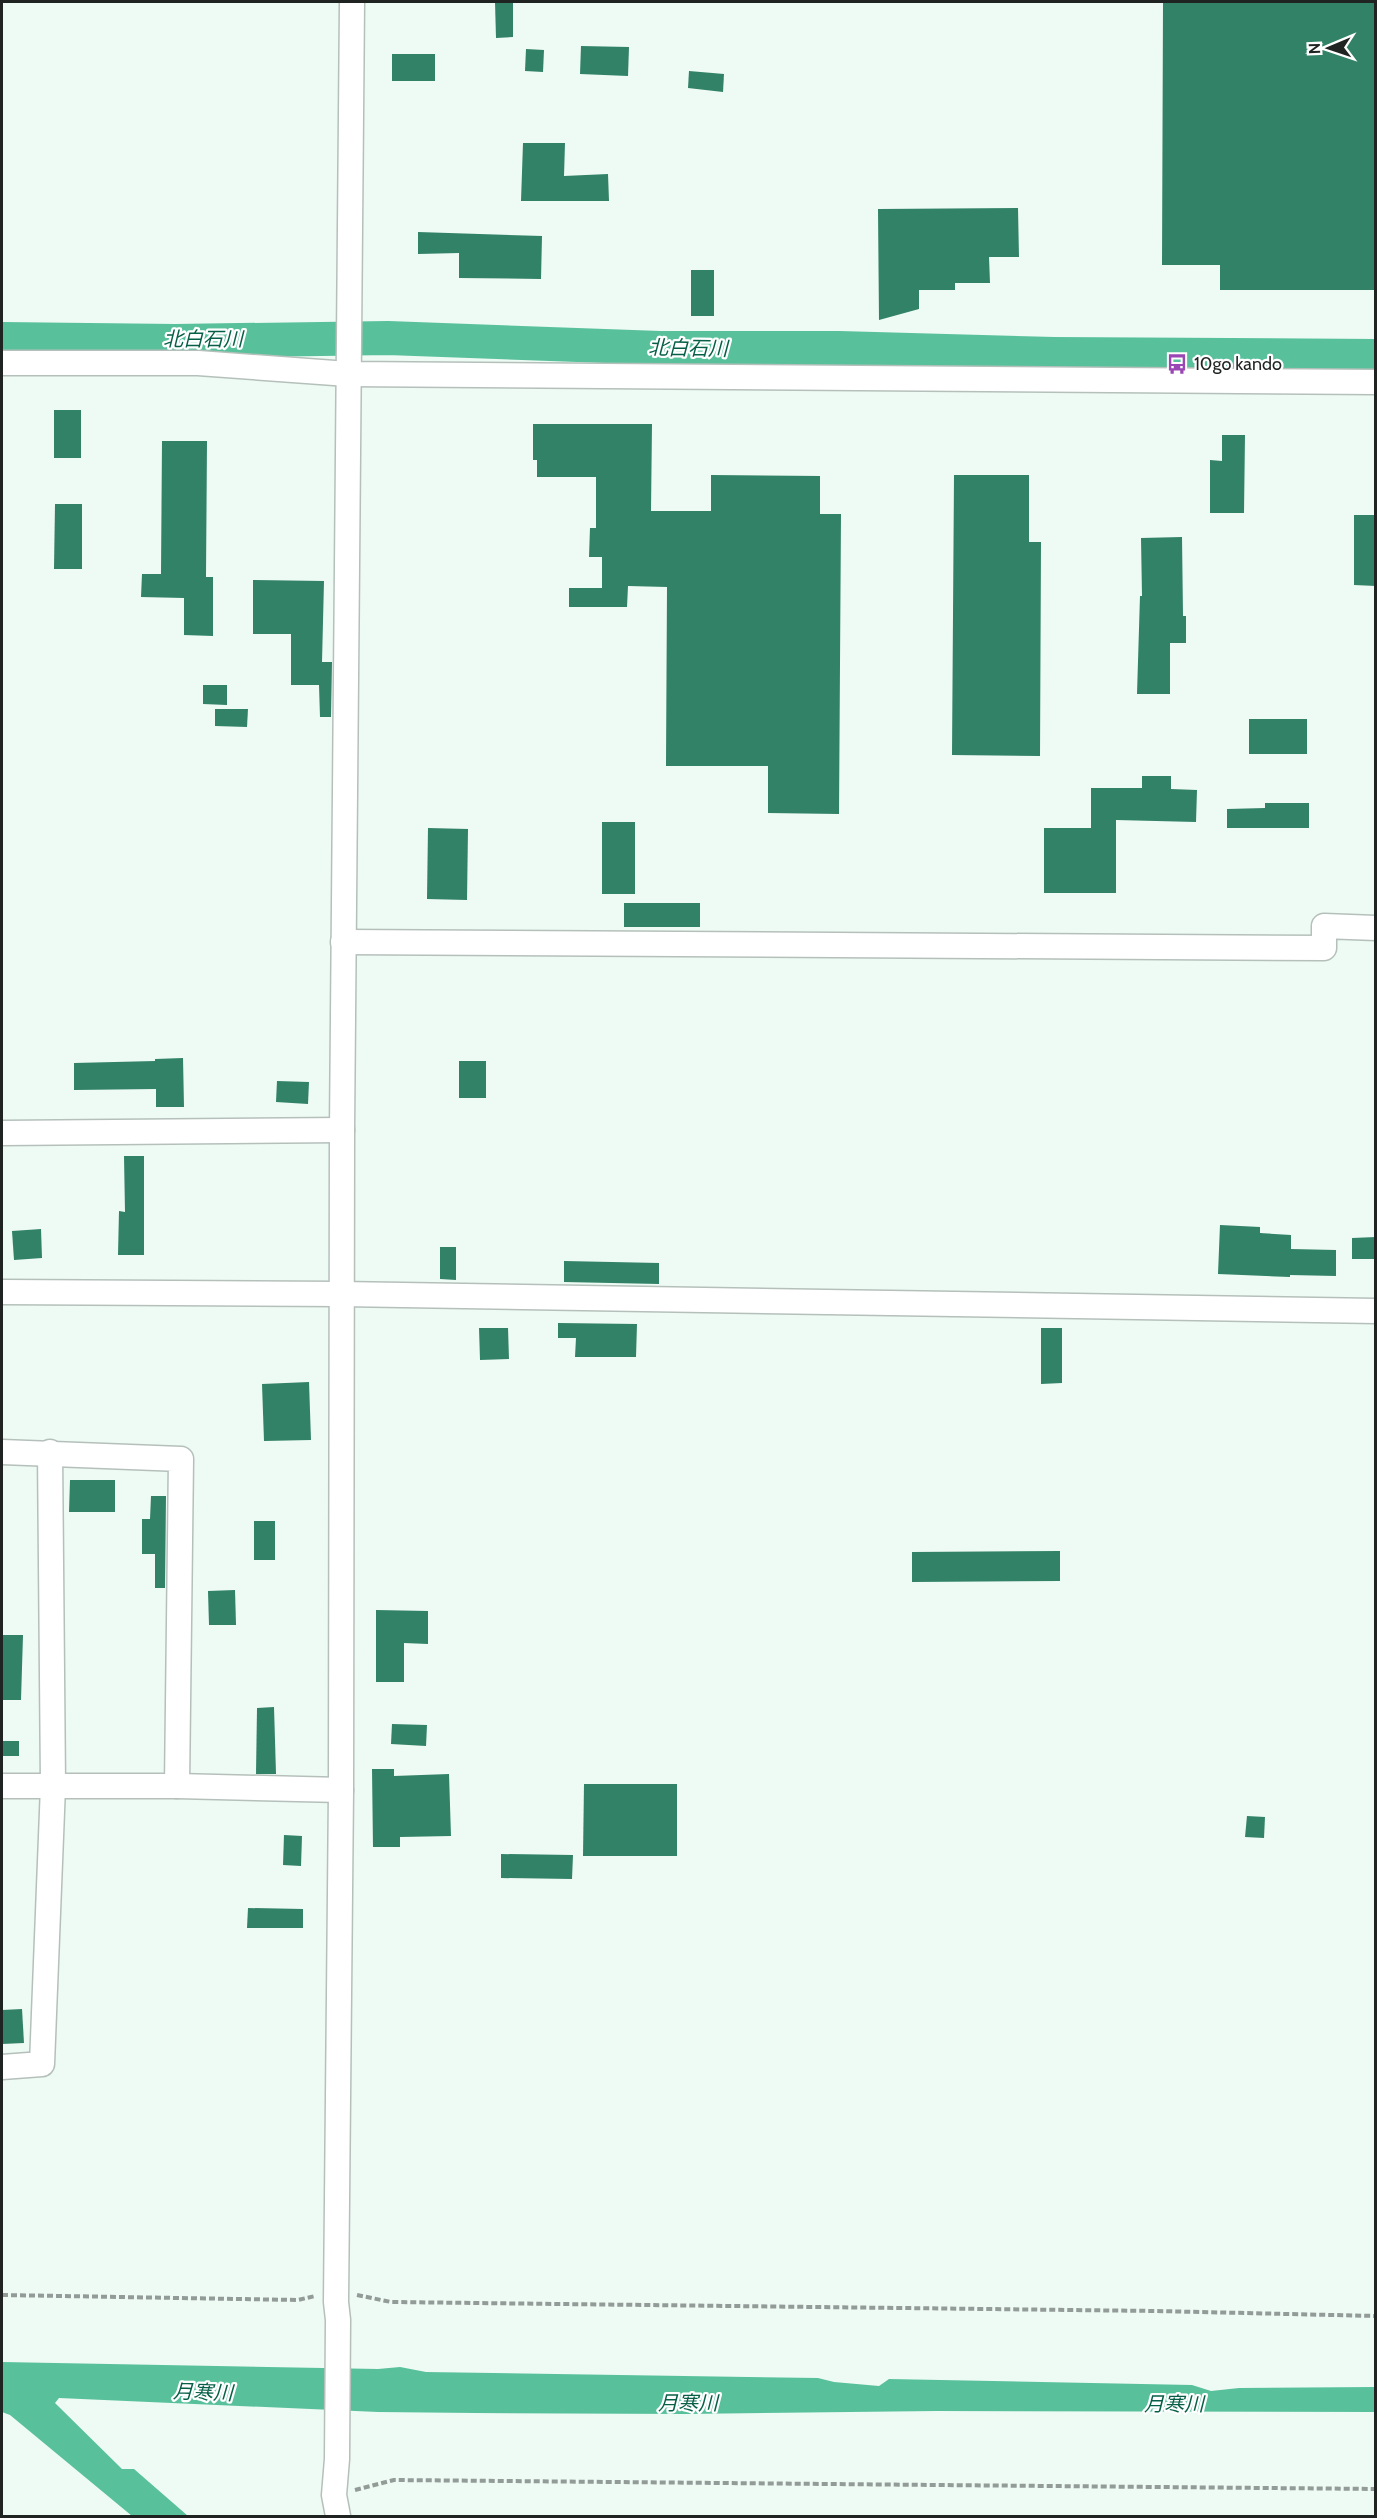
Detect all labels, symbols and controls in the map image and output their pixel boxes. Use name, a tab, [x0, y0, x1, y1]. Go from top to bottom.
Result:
north arrow	[1299, 18, 1359, 78]
text: N	[1305, 43, 1324, 54]
water label: 北白石川	[163, 327, 245, 351]
water label: 北白石川	[648, 335, 730, 361]
bus stop icon: 10go kando	[1165, 352, 1189, 376]
place label: 10go kando	[1194, 353, 1282, 375]
water label: 月寒川	[173, 2379, 235, 2405]
water label: 月寒川	[658, 2391, 720, 2415]
water label: 月寒川	[1144, 2392, 1206, 2416]

